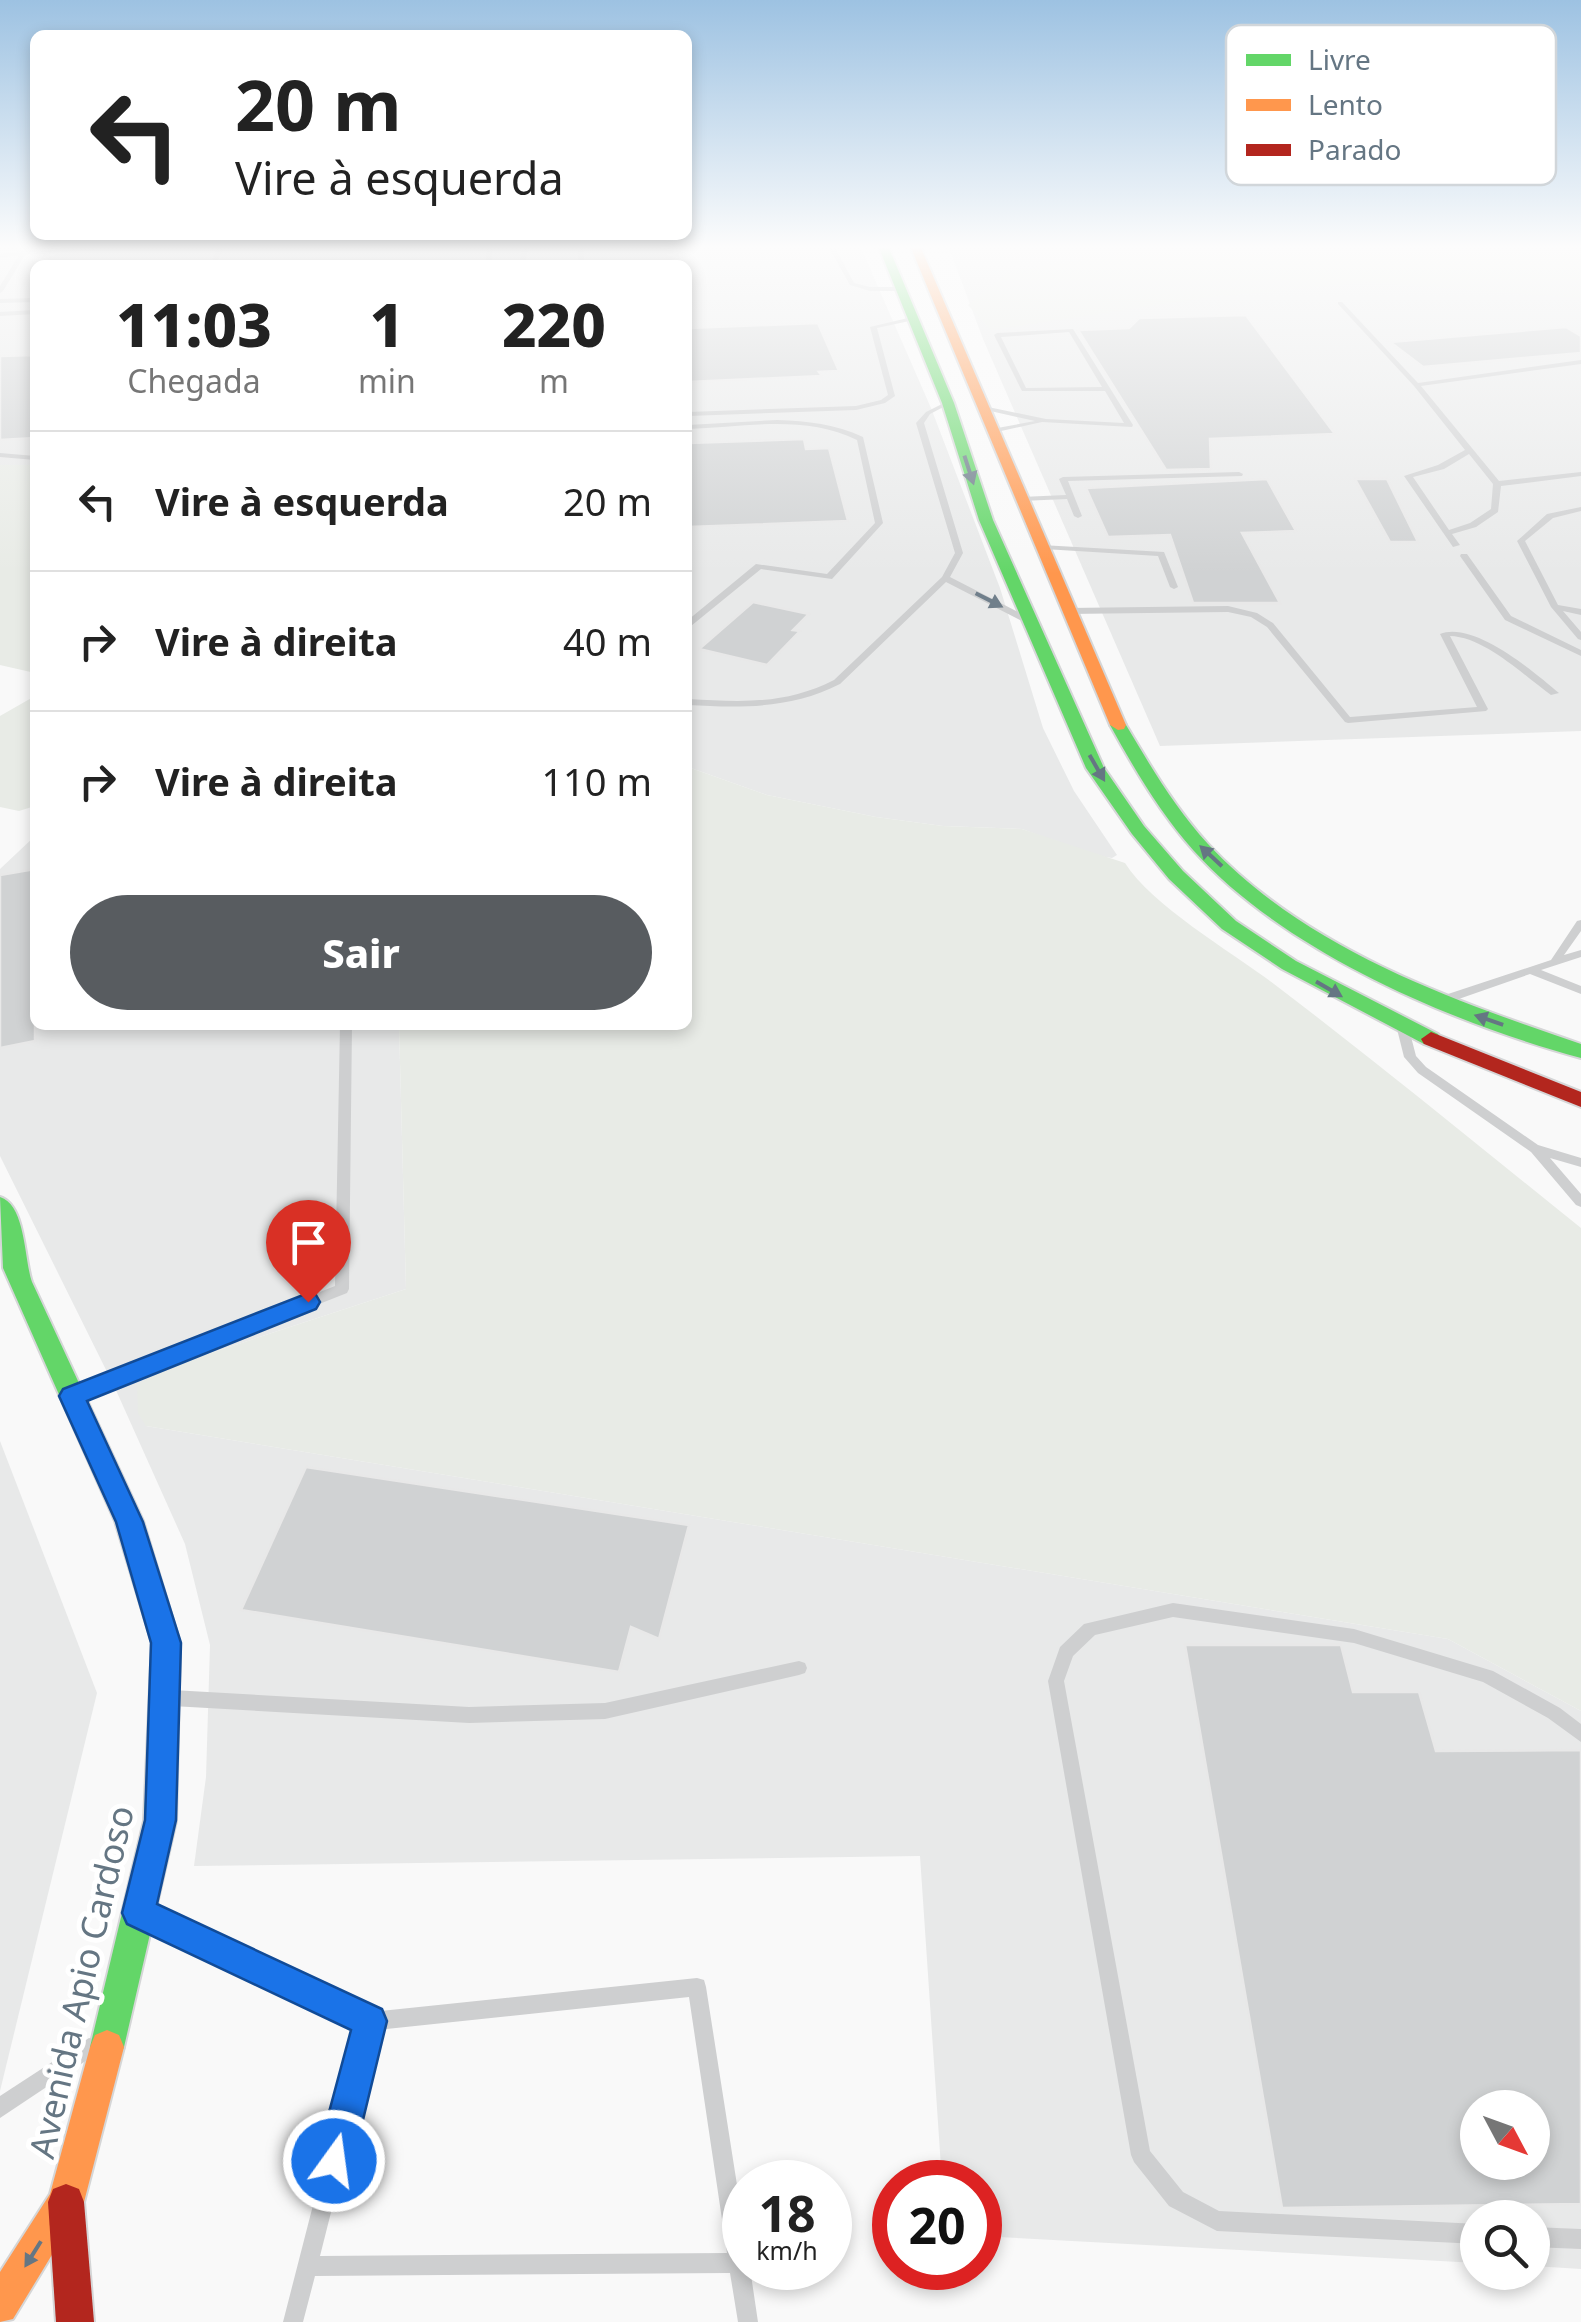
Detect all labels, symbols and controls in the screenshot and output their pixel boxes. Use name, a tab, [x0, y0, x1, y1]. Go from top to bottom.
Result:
legend	[1226, 25, 1556, 185]
text: Livre	[1308, 40, 1371, 78]
text: 20 m	[235, 56, 402, 152]
icon: left	[70, 70, 200, 200]
text: Lento	[1308, 85, 1383, 123]
text: Parado	[1308, 130, 1402, 168]
text: Vire à esquerda	[235, 147, 564, 208]
text: 11:03	[116, 283, 272, 365]
text: 1	[370, 283, 404, 365]
text: 220	[502, 283, 606, 365]
text: Chegada	[127, 359, 261, 402]
text: min	[358, 359, 416, 402]
text: m	[539, 359, 569, 402]
one-way arrow	[963, 455, 978, 485]
icon: left	[70, 474, 125, 529]
text: Vire à esquerda	[155, 475, 449, 527]
text: 20 m	[563, 475, 652, 527]
one-way arrow	[974, 591, 1003, 608]
icon: right	[70, 614, 125, 669]
text: Vire à direita	[155, 615, 397, 667]
text: 40 m	[563, 615, 652, 667]
icon: right	[70, 754, 125, 809]
one-way arrow	[1088, 754, 1105, 782]
text: Vire à direita	[155, 755, 397, 807]
text: 110 m	[541, 755, 652, 807]
one-way arrow	[1199, 846, 1224, 868]
button: Sair	[70, 895, 652, 1010]
one-way arrow	[1315, 980, 1344, 997]
one-way arrow	[1473, 1011, 1503, 1026]
pin	[266, 1200, 351, 1303]
icon: arrive	[281, 1215, 336, 1270]
street label: Avenida Apio Cardoso	[17, 1801, 144, 2162]
north arrow	[1460, 2090, 1550, 2180]
map controls	[1460, 2090, 1550, 2290]
position arrow	[282, 2109, 386, 2213]
speed limit sign: 20	[872, 2160, 1002, 2290]
text: 18	[758, 2179, 816, 2247]
button: search	[1460, 2200, 1550, 2290]
text: km/h	[756, 2233, 818, 2267]
one-way arrow	[25, 2240, 43, 2268]

